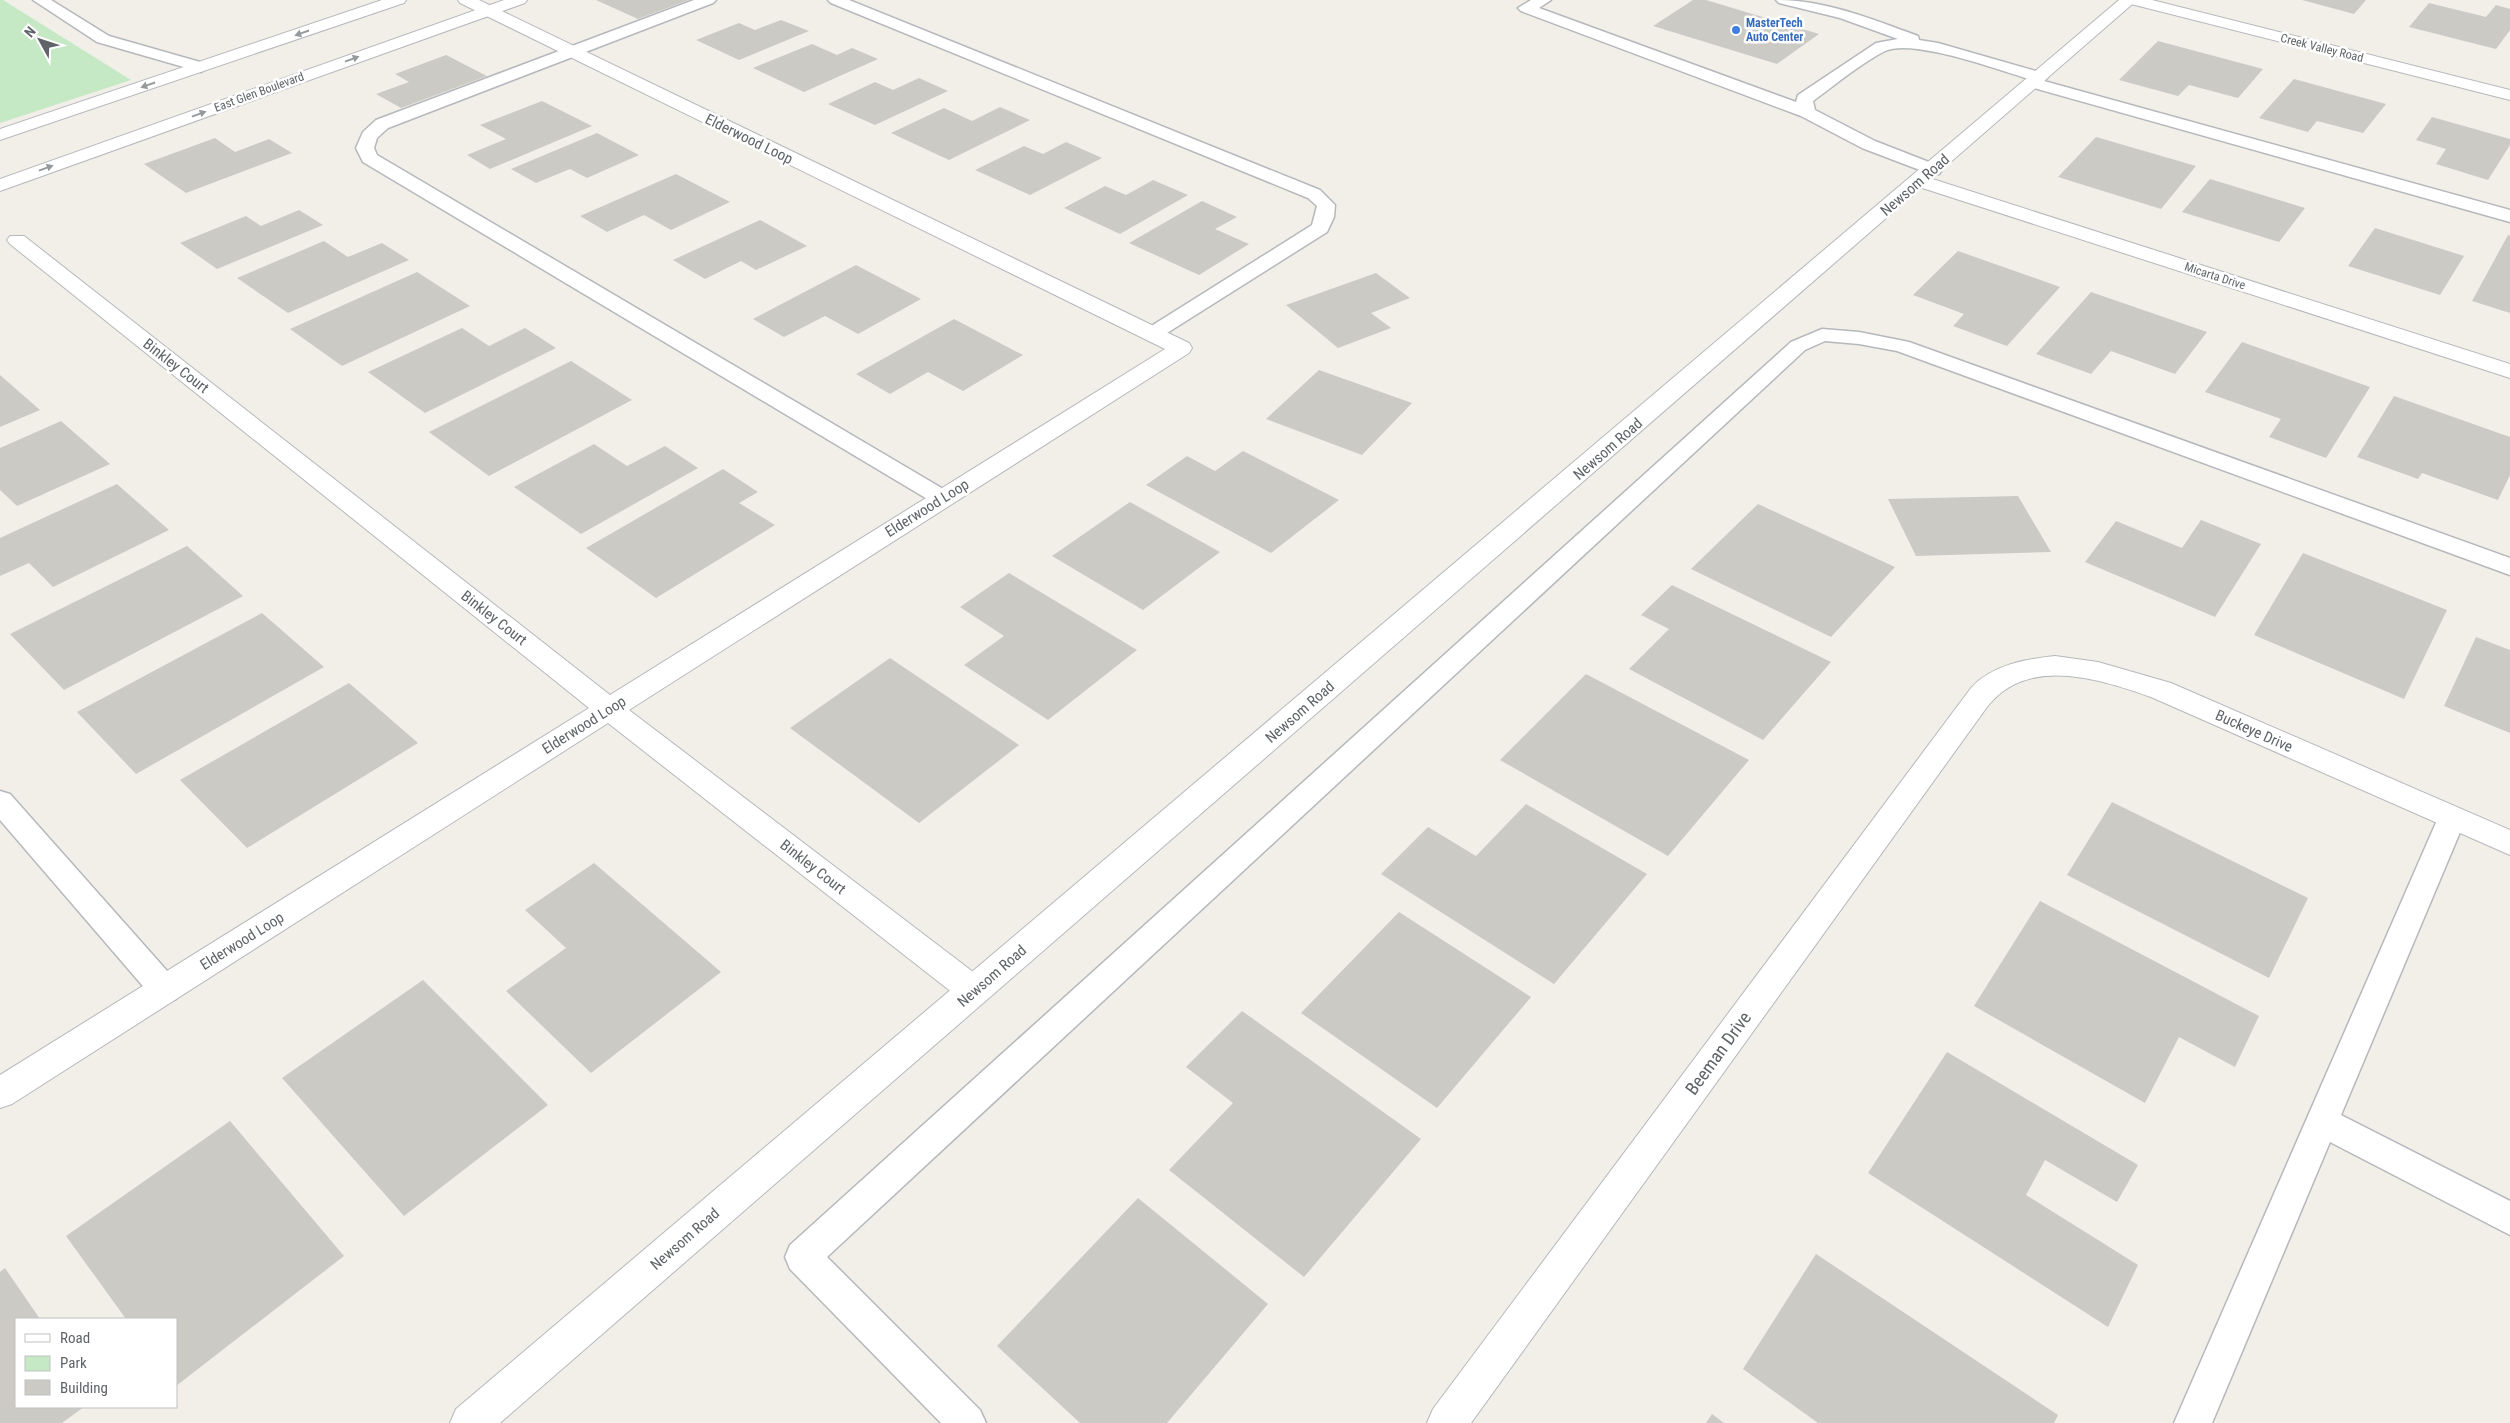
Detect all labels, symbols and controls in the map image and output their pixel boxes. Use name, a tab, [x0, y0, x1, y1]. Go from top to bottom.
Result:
north arrow	[15, 15, 65, 65]
place label: MasterTech Auto Center	[1746, 16, 1803, 44]
text: N	[21, 23, 39, 40]
marker: MasterTech Auto Center	[1730, 24, 1742, 36]
one-way arrow	[294, 29, 309, 37]
street label: Creek Valley Road	[2279, 31, 2365, 65]
one-way arrow	[345, 55, 360, 63]
street label: East Glen Boulevard	[212, 69, 306, 115]
one-way arrow	[140, 81, 155, 89]
one-way arrow	[192, 110, 207, 118]
street label: Elderwood Loop	[702, 110, 796, 168]
street label: Newsom Road	[1877, 150, 1953, 220]
one-way arrow	[39, 164, 54, 172]
street label: Micarta Drive	[2183, 260, 2247, 293]
street label: Binkley Court	[140, 335, 212, 397]
street label: Newsom Road	[1570, 414, 1646, 484]
street label: Elderwood Loop	[882, 475, 972, 541]
street label: Binkley Court	[458, 587, 530, 649]
street label: Newsom Road	[1262, 677, 1338, 747]
street label: Elderwood Loop	[539, 692, 629, 758]
street label: Buckeye Drive	[2213, 706, 2295, 756]
street label: Binkley Court	[777, 836, 849, 898]
street label: Elderwood Loop	[197, 908, 287, 974]
street label: Newsom Road	[954, 941, 1030, 1011]
street label: Beeman Drive	[1681, 1007, 1755, 1099]
street label: Newsom Road	[647, 1204, 723, 1274]
legend	[15, 1318, 178, 1408]
text: Road	[60, 1329, 90, 1347]
text: Park	[60, 1354, 87, 1372]
text: Building	[60, 1379, 108, 1397]

